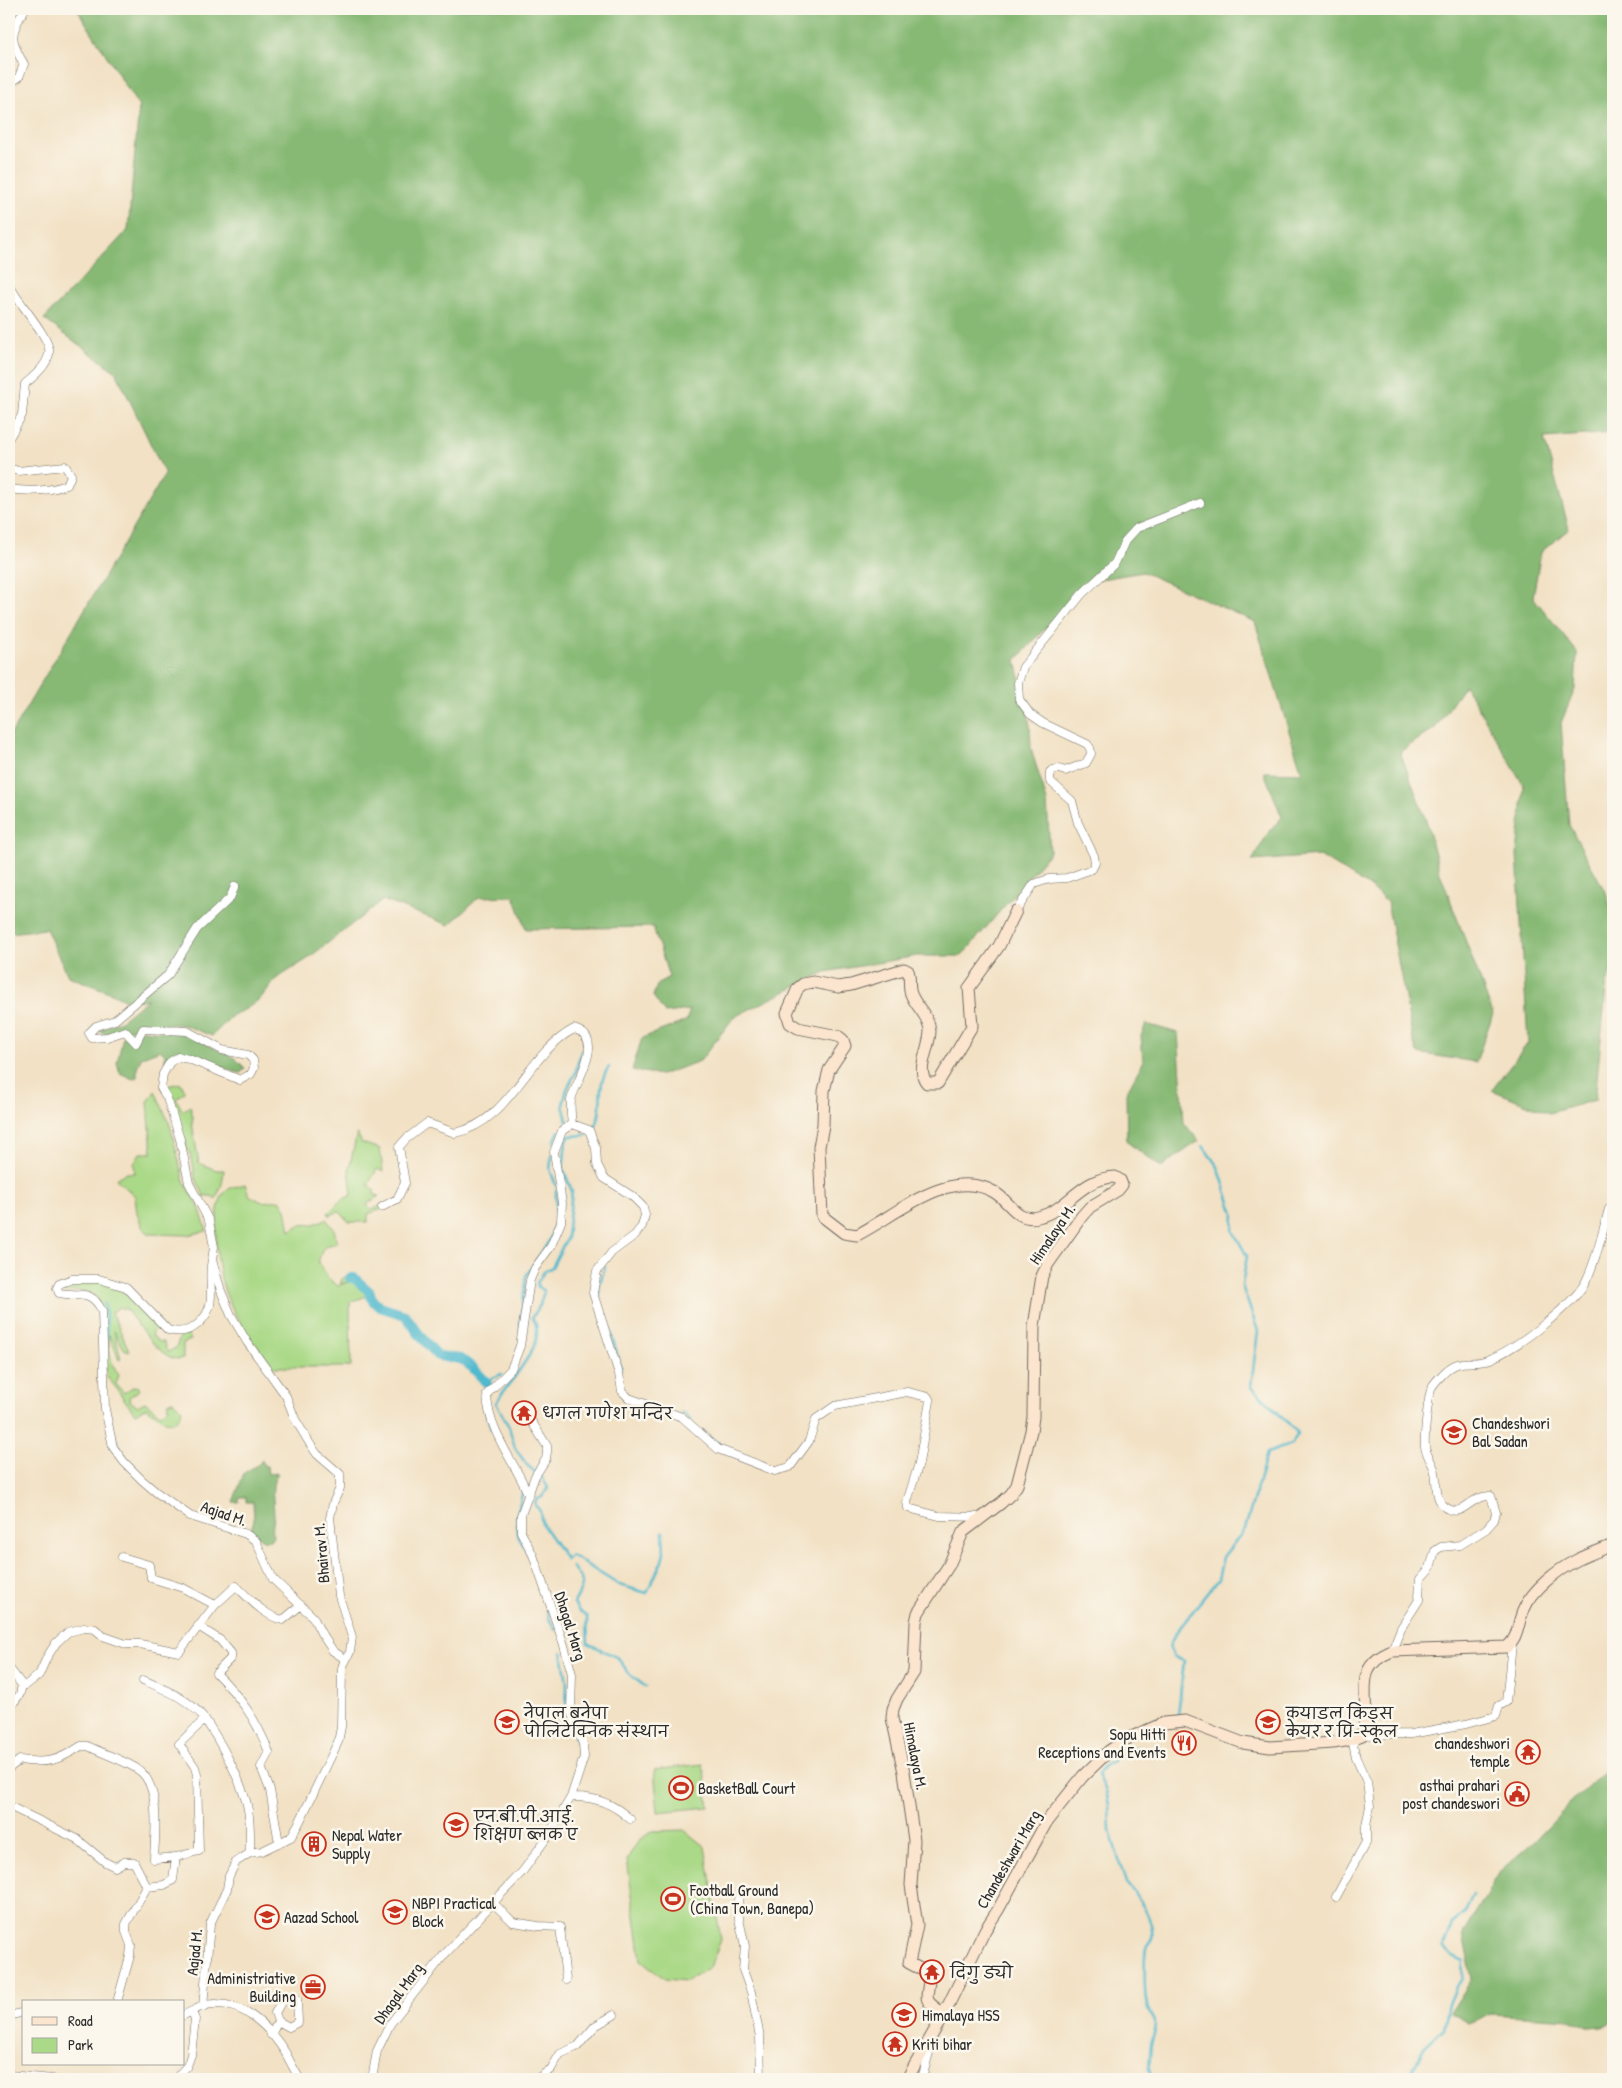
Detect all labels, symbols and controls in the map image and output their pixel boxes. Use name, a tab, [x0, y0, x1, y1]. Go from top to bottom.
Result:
street label: Himalaya M.	[1024, 1199, 1080, 1269]
temple icon: धगल गणेश मन्दिर	[511, 1400, 537, 1426]
place label: धगल गणेश मन्दिर	[542, 1400, 674, 1424]
place label: Chandeshwori Bal Sadan	[1472, 1412, 1550, 1452]
school or university icon: Chandeshwori Bal Sadan	[1441, 1419, 1467, 1445]
street label: Aajad M.	[198, 1495, 250, 1531]
street label: Bhairav M.	[307, 1522, 335, 1584]
street label: Dhagal Marg	[550, 1589, 592, 1663]
place label: नेपाल बनेपा पोलिटेक्निक संस्थान	[523, 1700, 670, 1742]
place label: क्र्याडल किड्स केयर र प्रि-स्कूल	[1285, 1702, 1398, 1744]
school or university icon: नेपाल बनेपा पोलिटेक्निक संस्थान	[494, 1709, 520, 1735]
school or university icon: क्र्याडल किड्स केयर र प्रि-स्कूल	[1255, 1709, 1281, 1735]
street label: Himalaya M.	[899, 1720, 933, 1792]
place label: Sopu Hitti Receptions and Events	[1038, 1723, 1166, 1763]
restaurant icon: Sopu Hitti Receptions and Events	[1171, 1730, 1197, 1756]
place label: chandeshwori temple	[1434, 1732, 1511, 1772]
temple icon: chandeshwori temple	[1515, 1739, 1541, 1765]
place label: asthai prahari post chandeswori	[1403, 1774, 1500, 1814]
sports icon: BasketBall Court	[668, 1775, 694, 1801]
place label: BasketBall Court	[698, 1777, 796, 1799]
public building icon: asthai prahari post chandeswori	[1504, 1781, 1530, 1807]
place label: एन.बी.पी.आई. शिक्षण ब्लक ए	[473, 1805, 578, 1845]
street label: Chandeshwari Marg	[971, 1806, 1045, 1912]
school or university icon: एन.बी.पी.आई. शिक्षण ब्लक ए	[443, 1812, 469, 1838]
place label: Nepal Water Supply	[332, 1824, 402, 1864]
building icon: Nepal Water Supply	[301, 1831, 327, 1857]
place label: Football Ground (China Town, Banepa)	[689, 1879, 814, 1919]
sports icon: Football Ground (China Town, Banepa)	[660, 1886, 686, 1912]
place label: NBPI Practical Block	[412, 1892, 497, 1932]
school or university icon: NBPI Practical Block	[382, 1899, 408, 1925]
school or university icon: Aazad School	[254, 1904, 280, 1930]
place label: Aazad School	[284, 1906, 359, 1928]
street label: Aajad M.	[181, 1927, 207, 1977]
street label: Dhagal Marg	[368, 1958, 428, 2028]
temple icon: दिगु ड्यो	[919, 1959, 945, 1985]
place label: दिगु ड्यो	[949, 1961, 1014, 1984]
place label: Administriative Building	[207, 1967, 297, 2007]
office icon: Administriative Building	[300, 1974, 326, 2000]
legend	[22, 2000, 185, 2066]
school or university icon: Himalaya HSS	[891, 2002, 917, 2028]
place label: Himalaya HSS	[922, 2004, 1000, 2026]
text: Road	[68, 2010, 93, 2031]
temple icon: Kriti bihar	[882, 2031, 908, 2057]
place label: Kriti bihar	[912, 2033, 972, 2055]
text: Park	[68, 2034, 93, 2055]

